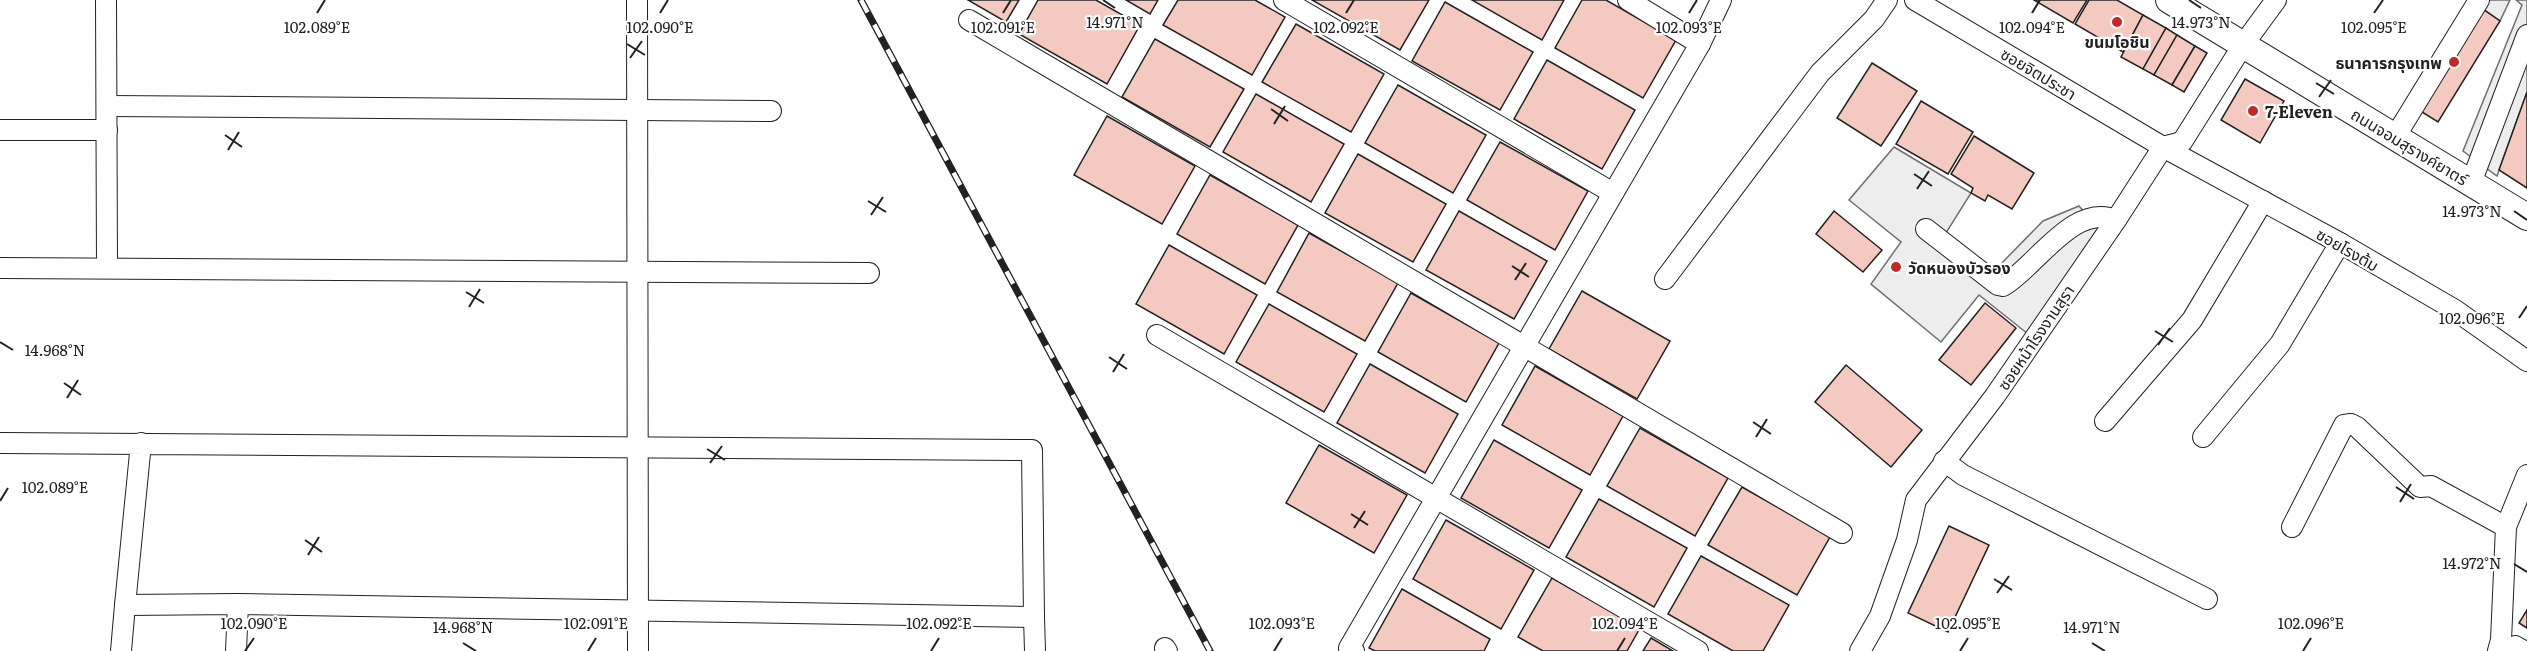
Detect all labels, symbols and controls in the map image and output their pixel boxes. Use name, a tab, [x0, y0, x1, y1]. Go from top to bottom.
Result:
text: 14.971°N	[1086, 10, 1144, 33]
text: 14.973°N	[2171, 10, 2231, 33]
text: 102.089°E	[284, 15, 350, 38]
text: 102.090°E	[627, 15, 693, 38]
text: 102.091°E	[971, 15, 1035, 38]
text: 102.092°E	[1313, 15, 1379, 38]
text: 102.093°E	[1656, 15, 1722, 38]
text: 102.094°E	[1999, 15, 2065, 38]
marker: ขนมโอชิน	[2110, 15, 2124, 29]
text: 102.095°E	[2341, 15, 2407, 38]
place label: ขนมโอชิน	[2084, 29, 2150, 53]
street label: ซอยจิตประชา	[1997, 41, 2081, 105]
place label: ธนาคารกรุงเทพ	[2335, 50, 2442, 74]
marker: ธนาคารกรุงเทพ	[2447, 55, 2461, 69]
place label: 7-Eleven	[2265, 99, 2333, 123]
street label: ถนนจอมสุรางค์ยาตร์	[2347, 102, 2474, 191]
marker: 7-Eleven	[2246, 104, 2260, 118]
text: 14.973°N	[2442, 199, 2502, 222]
street label: ซอยโรงต้ม	[2312, 221, 2384, 277]
place label: วัดหนองบัวรอง	[1908, 255, 2011, 279]
marker: วัดหนองบัวรอง	[1889, 260, 1903, 274]
street label: ซอยหน้าโรงงานสุรา	[1991, 279, 2079, 395]
text: 102.096°E	[2439, 306, 2505, 329]
text: 14.968°N	[25, 338, 85, 361]
text: 102.089°E	[22, 475, 88, 498]
text: 14.972°N	[2442, 551, 2502, 574]
text: 102.090°E	[221, 611, 287, 634]
text: 102.091°E	[564, 611, 628, 634]
text: 102.092°E	[906, 611, 972, 634]
text: 102.093°E	[1249, 611, 1315, 634]
text: 102.094°E	[1592, 611, 1658, 634]
text: 102.095°E	[1935, 611, 2001, 634]
text: 102.096°E	[2278, 611, 2344, 634]
text: 14.968°N	[433, 615, 493, 638]
text: 14.971°N	[2063, 615, 2121, 638]

